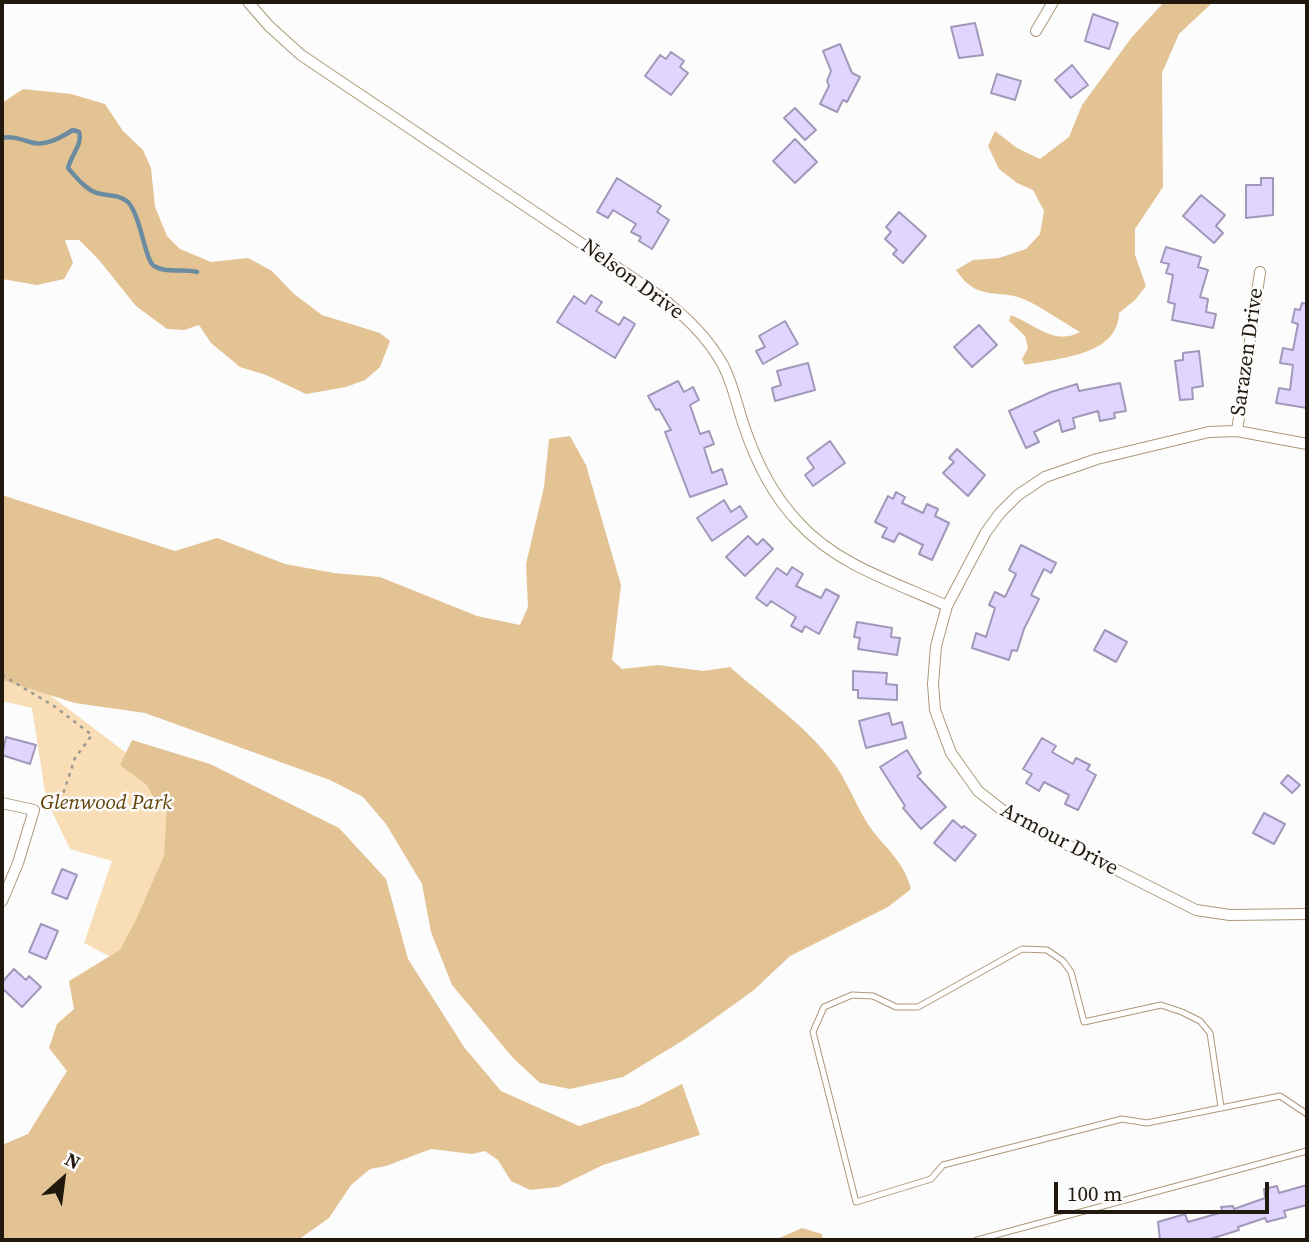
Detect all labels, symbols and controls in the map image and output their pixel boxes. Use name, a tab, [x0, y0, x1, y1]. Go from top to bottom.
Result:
street label: Nelson Drive	[576, 234, 688, 326]
street label: Sarazen Drive	[1227, 286, 1269, 418]
park label: Glenwood Park	[40, 791, 172, 817]
street label: Armour Drive	[996, 798, 1122, 882]
north arrow	[28, 1144, 98, 1214]
text: N	[61, 1146, 85, 1175]
scale bar	[1057, 1168, 1272, 1212]
text: 100 m	[1067, 1179, 1122, 1208]

